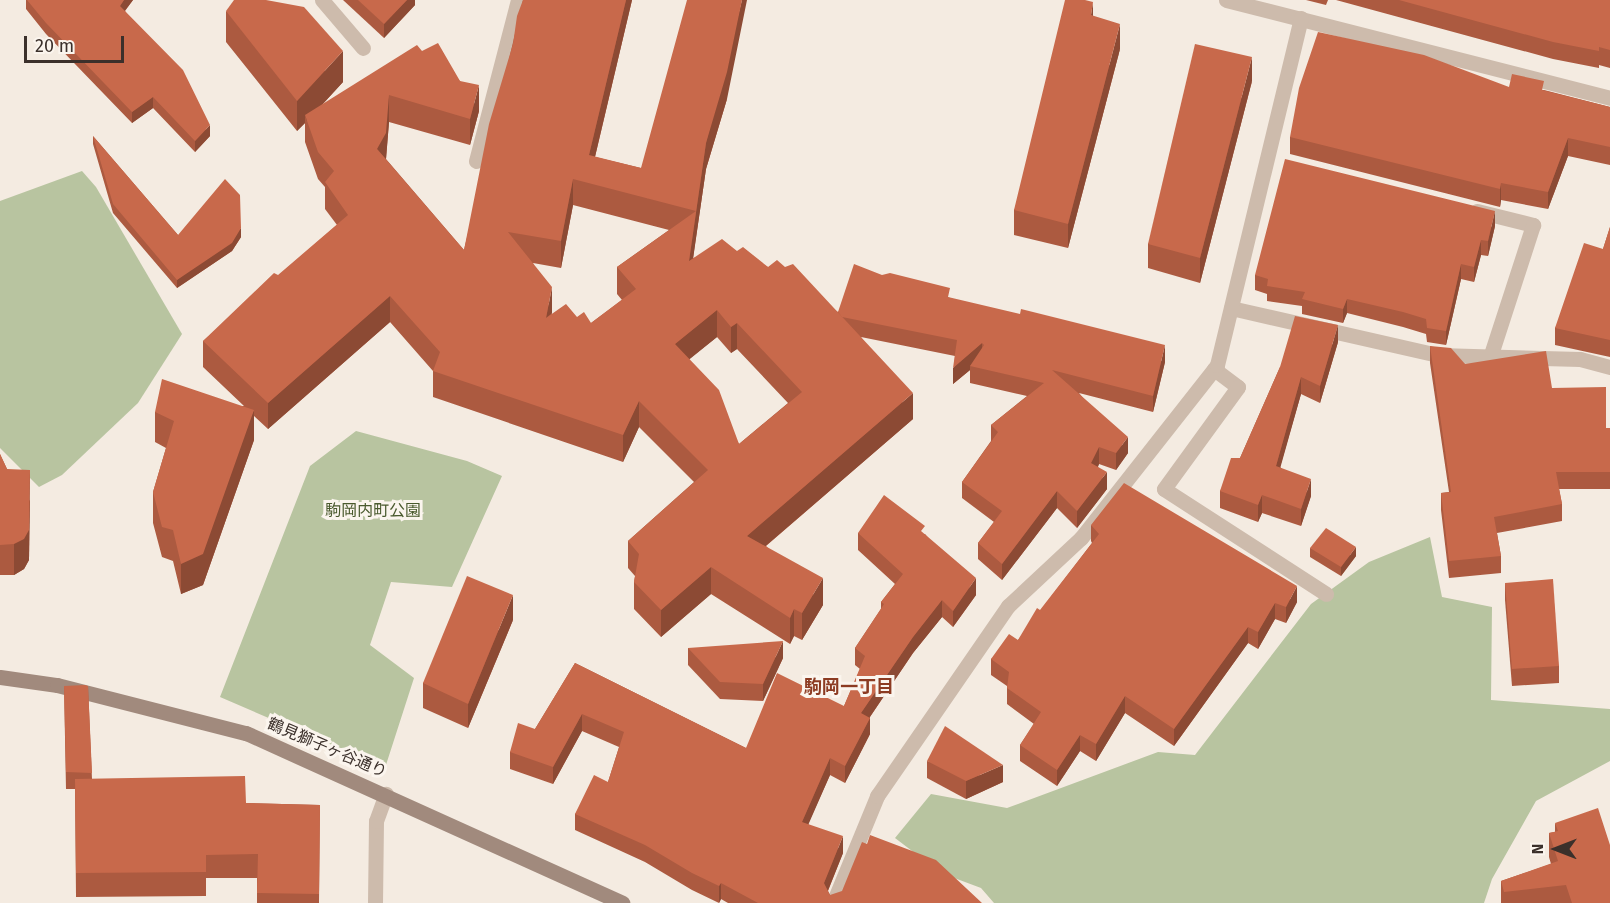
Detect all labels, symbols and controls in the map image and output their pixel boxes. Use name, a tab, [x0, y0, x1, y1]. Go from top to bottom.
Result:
scale bar	[27, 24, 128, 62]
text: 20 m	[35, 35, 74, 57]
park label: 駒岡内町公園	[325, 501, 421, 521]
district label: 駒岡一丁目	[804, 676, 894, 698]
street label: 鶴見獅子ヶ谷通り	[264, 714, 390, 782]
north arrow	[1526, 819, 1586, 879]
text: N	[1528, 844, 1547, 854]

